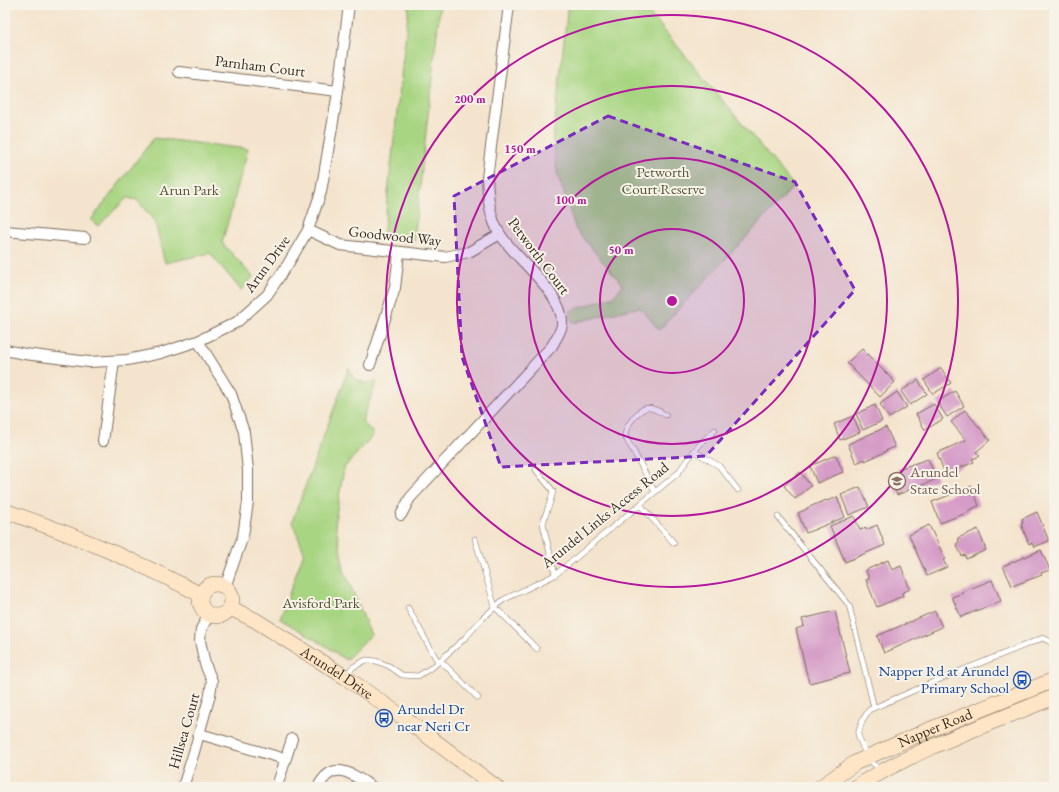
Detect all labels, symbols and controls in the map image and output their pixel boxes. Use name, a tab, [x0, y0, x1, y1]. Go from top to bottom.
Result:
street label: Parnham Court	[214, 51, 306, 80]
text: 200 m	[454, 91, 486, 107]
text: 150 m	[504, 141, 536, 157]
park label: Petworth Court Reserve	[622, 162, 705, 198]
park label: Arun Park	[158, 180, 220, 199]
text: 100 m	[555, 192, 587, 208]
street label: Petworth Court	[504, 213, 575, 298]
street label: Goodwood Way	[348, 221, 443, 250]
street label: Arun Drive	[239, 231, 294, 297]
text: 50 m	[608, 242, 634, 258]
centre of rings	[665, 294, 679, 308]
street label: Arundel Links Access Road	[536, 457, 673, 572]
place label: Arundel State School	[909, 462, 981, 498]
school or university icon: Arundel State School	[887, 471, 907, 491]
park label: Avisford Park	[281, 593, 361, 612]
street label: Arundel Drive	[296, 641, 377, 703]
place label: Napper Rd at Arundel Primary School	[878, 661, 1009, 697]
bus stop icon: Napper Rd at Arundel Primary School	[1012, 670, 1032, 690]
street label: Hillsea Court	[164, 690, 204, 771]
place label: Arundel Dr near Neri Cr	[396, 699, 470, 735]
street label: Napper Road	[895, 704, 975, 751]
bus stop icon: Arundel Dr near Neri Cr	[374, 708, 394, 728]

